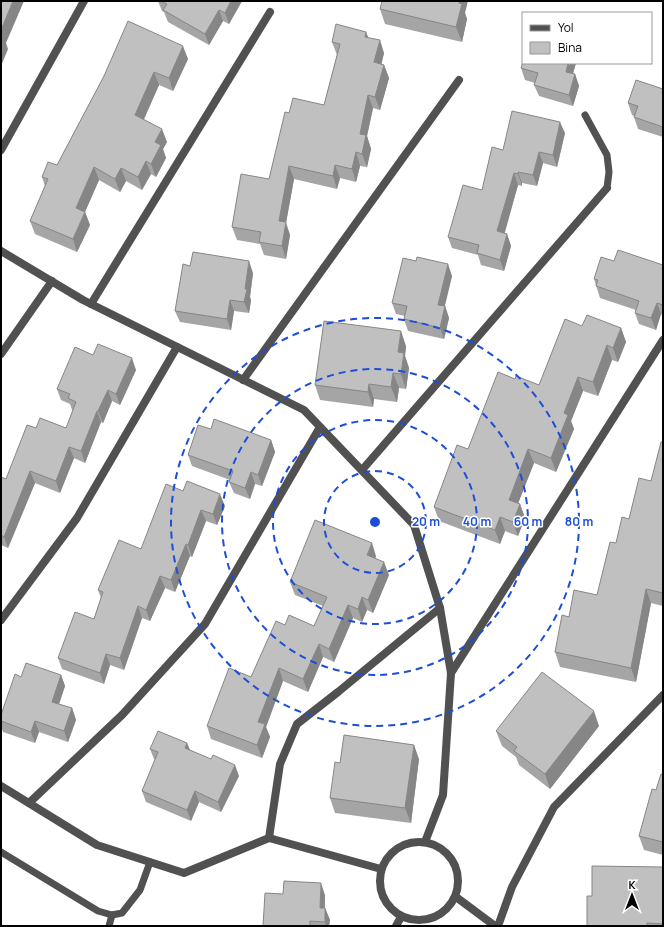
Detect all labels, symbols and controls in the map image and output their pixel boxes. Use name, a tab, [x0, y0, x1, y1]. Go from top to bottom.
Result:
legend	[522, 12, 652, 64]
text: Yol	[558, 19, 574, 36]
text: Bina	[558, 39, 582, 56]
text: 20 m	[412, 513, 440, 530]
text: 40 m	[463, 513, 491, 530]
text: 60 m	[514, 513, 542, 530]
text: 80 m	[565, 513, 593, 530]
centre of rings	[368, 515, 382, 529]
north arrow	[612, 875, 652, 915]
text: K	[628, 877, 636, 892]

